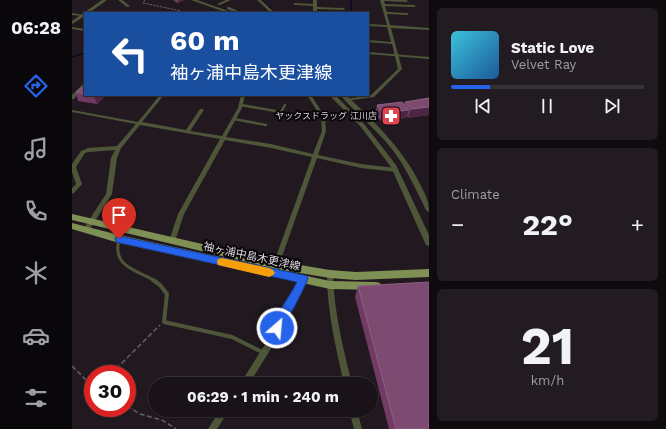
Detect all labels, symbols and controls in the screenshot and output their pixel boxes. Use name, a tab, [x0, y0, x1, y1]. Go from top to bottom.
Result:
text: 06:28	[11, 17, 61, 38]
text: 60 m	[170, 24, 240, 57]
icon: left	[104, 28, 156, 80]
text: Static Love	[511, 39, 594, 57]
text: Velvet Ray	[511, 57, 576, 72]
text: 袖ヶ浦中島木更津線	[170, 62, 332, 83]
icon: directions	[22, 72, 50, 100]
icon: previous	[472, 95, 494, 117]
icon: pause	[536, 95, 558, 117]
icon: next	[601, 95, 623, 117]
pharmacy icon: ヤックスドラッグ 江川店	[380, 105, 402, 127]
place label: ヤックスドラッグ 江川店	[275, 111, 377, 121]
icon: music	[22, 135, 50, 163]
text: Climate	[451, 187, 500, 202]
icon: phone	[22, 197, 50, 225]
pin	[102, 198, 136, 239]
icon: arrive	[108, 204, 130, 226]
text: 22°	[522, 207, 573, 242]
text: −	[451, 212, 464, 237]
text: +	[631, 212, 644, 237]
street label: 袖ヶ浦中島木更津線	[202, 240, 302, 273]
icon: climate	[22, 259, 50, 287]
position arrow	[256, 307, 298, 349]
text: 21	[521, 316, 574, 377]
icon: car	[22, 322, 50, 350]
speed limit sign: 30	[84, 365, 136, 417]
text: km/h	[531, 373, 564, 388]
icon: filters	[22, 384, 50, 412]
text: 06:29 · 1 min · 240 m	[187, 388, 339, 406]

